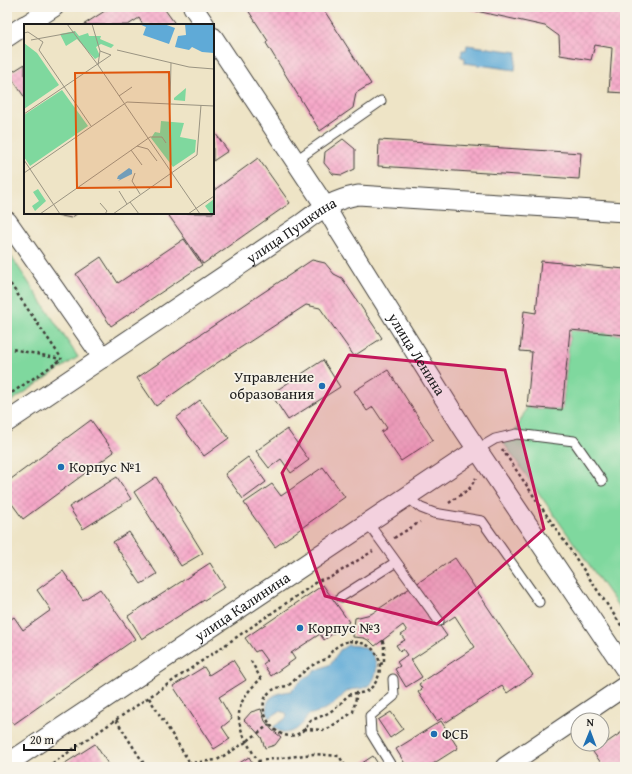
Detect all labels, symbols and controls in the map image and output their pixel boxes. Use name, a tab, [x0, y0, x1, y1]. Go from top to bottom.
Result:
inset map	[24, 24, 214, 214]
street label: улица Пушкина	[241, 191, 340, 269]
street label: улица Ленина	[383, 308, 451, 400]
place label: Управление образования	[230, 366, 314, 404]
marker: Управление образования	[317, 381, 327, 391]
place label: Корпус №1	[69, 456, 141, 477]
marker: Корпус №1	[56, 462, 66, 472]
street label: улица Калинина	[189, 566, 295, 646]
place label: Корпус №3	[308, 617, 380, 638]
marker: Корпус №3	[295, 623, 305, 633]
north arrow	[570, 712, 610, 752]
text: N	[586, 714, 595, 730]
place label: ФСБ	[442, 723, 468, 744]
scale bar	[24, 726, 75, 752]
marker: ФСБ	[429, 729, 439, 739]
text: 20 m	[30, 731, 54, 748]

